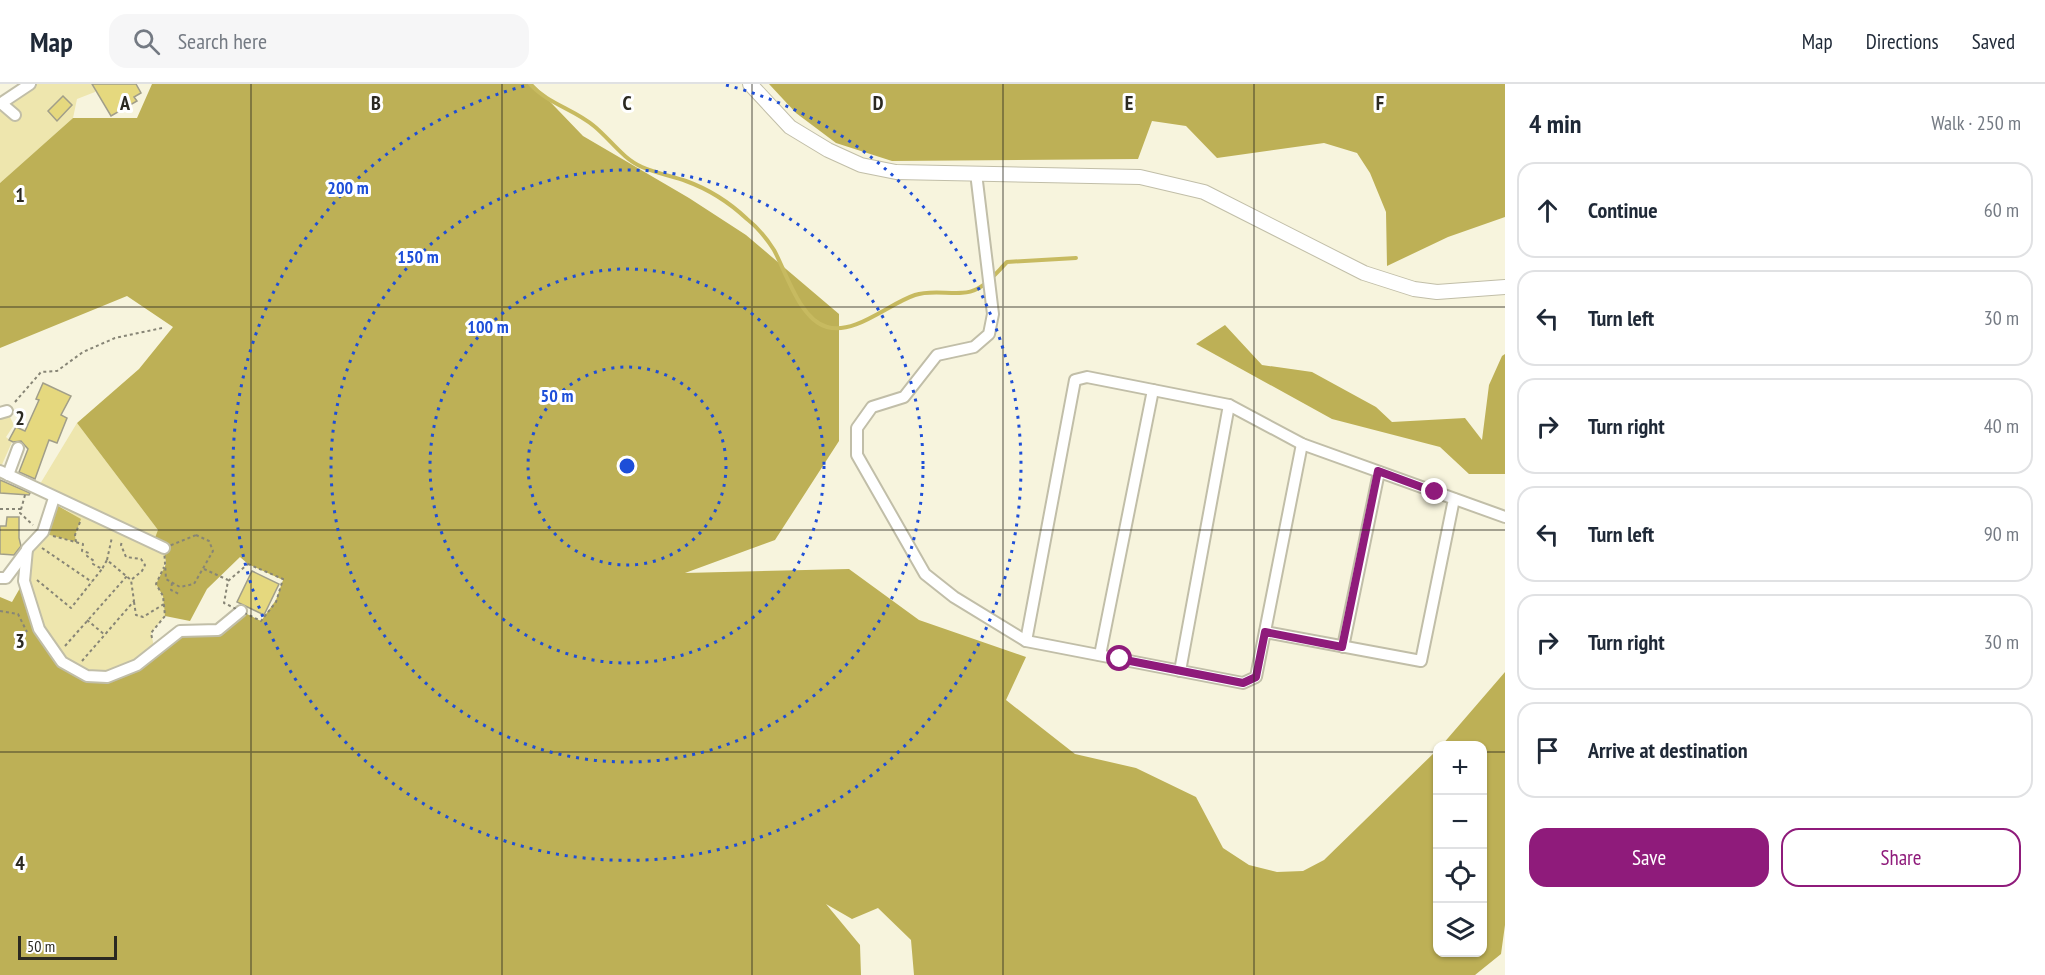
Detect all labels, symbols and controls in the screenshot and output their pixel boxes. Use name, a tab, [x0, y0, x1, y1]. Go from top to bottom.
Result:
search box	[109, 14, 529, 68]
text: Map	[30, 23, 73, 60]
icon: search	[130, 25, 163, 58]
text: Search here	[178, 27, 267, 55]
text: Map	[1802, 28, 1833, 55]
text: Directions	[1866, 28, 1939, 55]
text: Saved	[1972, 28, 2015, 55]
text: A	[119, 90, 131, 116]
text: B	[371, 90, 381, 116]
text: C	[622, 90, 632, 116]
text: D	[873, 90, 884, 116]
text: E	[1125, 90, 1133, 116]
text: F	[1376, 90, 1384, 116]
text: 4 min	[1529, 107, 1582, 140]
text: Walk · 250 m	[1931, 110, 2021, 136]
text: 200 m	[327, 176, 369, 199]
text: 1	[15, 182, 25, 208]
icon: ahead	[1531, 194, 1564, 227]
text: Continue	[1588, 196, 1658, 224]
text: 60 m	[1984, 197, 2019, 223]
text: 150 m	[397, 245, 439, 268]
icon: left	[1531, 302, 1564, 335]
text: Turn left	[1588, 304, 1654, 332]
text: 30 m	[1984, 305, 2019, 331]
text: 100 m	[467, 315, 509, 338]
text: 50 m	[541, 384, 573, 407]
text: 2	[15, 405, 25, 431]
icon: right	[1531, 410, 1564, 443]
text: Turn right	[1588, 412, 1665, 440]
text: 40 m	[1984, 413, 2019, 439]
centre of rings	[617, 456, 637, 476]
route end	[1421, 478, 1447, 504]
icon: left	[1531, 518, 1564, 551]
text: Turn left	[1588, 520, 1654, 548]
text: 90 m	[1984, 521, 2019, 547]
icon: right	[1531, 626, 1564, 659]
text: 3	[15, 628, 25, 654]
text: Turn right	[1588, 628, 1665, 656]
text: 30 m	[1984, 629, 2019, 655]
route start	[1106, 645, 1132, 671]
icon: arrive	[1531, 734, 1564, 767]
text: Arrive at destination	[1588, 736, 1748, 764]
map controls	[1433, 741, 1487, 957]
button: +	[1433, 741, 1487, 795]
button: −	[1433, 795, 1487, 849]
button: Save	[1529, 828, 1769, 887]
button: Share	[1781, 828, 2021, 887]
button: locate	[1433, 849, 1487, 903]
text: 4	[15, 850, 25, 876]
button: layers	[1433, 903, 1487, 957]
scale bar	[18, 933, 117, 960]
text: 50 m	[27, 936, 55, 956]

